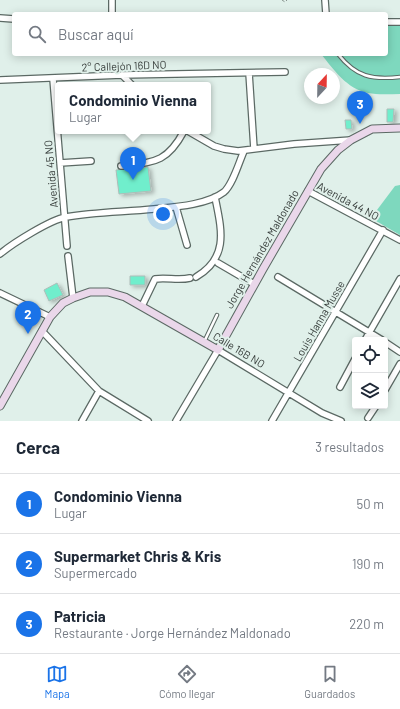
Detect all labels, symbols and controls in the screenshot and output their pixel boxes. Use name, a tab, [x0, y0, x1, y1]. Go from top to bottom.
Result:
search box	[12, 12, 388, 56]
icon: search	[26, 23, 48, 45]
text: Buscar aquí	[58, 25, 134, 43]
street label: 2° Callejón 16D NO	[81, 58, 167, 73]
north arrow	[304, 68, 340, 104]
popup	[55, 82, 211, 134]
text: Condominio Vienna	[69, 91, 197, 109]
pin: 3	[347, 91, 373, 124]
text: Lugar	[69, 109, 102, 125]
street label: Avenida 45 NO	[41, 139, 60, 208]
pin: 1	[120, 147, 146, 180]
street label: Avenida 44 NO	[315, 179, 382, 222]
street label: Jorge Hernández Maldonado	[222, 187, 301, 311]
your location	[153, 204, 173, 224]
street label: Louis Hanna Musse	[290, 278, 347, 363]
pin: 2	[15, 301, 41, 334]
street label: Calle 16B NO	[211, 329, 268, 370]
map controls	[352, 337, 388, 409]
button: locate	[352, 337, 388, 373]
button: layers	[352, 373, 388, 409]
text: Cerca	[16, 437, 60, 457]
text: 3 resultados	[315, 439, 384, 455]
text: Condominio Vienna	[54, 487, 182, 505]
text: 1	[27, 496, 31, 512]
text: 50 m	[357, 496, 384, 512]
text: Lugar	[54, 505, 87, 521]
text: Supermarket Chris & Kris	[54, 547, 221, 565]
text: 2	[25, 556, 33, 572]
text: 190 m	[352, 556, 384, 572]
text: Supermercado	[54, 565, 137, 581]
text: Patricia	[54, 607, 106, 625]
text: 3	[25, 616, 33, 632]
text: 220 m	[349, 616, 384, 632]
text: Restaurante · Jorge Hernández Maldonado	[54, 625, 291, 641]
tab: Mapa	[45, 663, 70, 700]
tab: Cómo llegar	[159, 663, 215, 700]
tab: Guardados	[304, 663, 355, 700]

